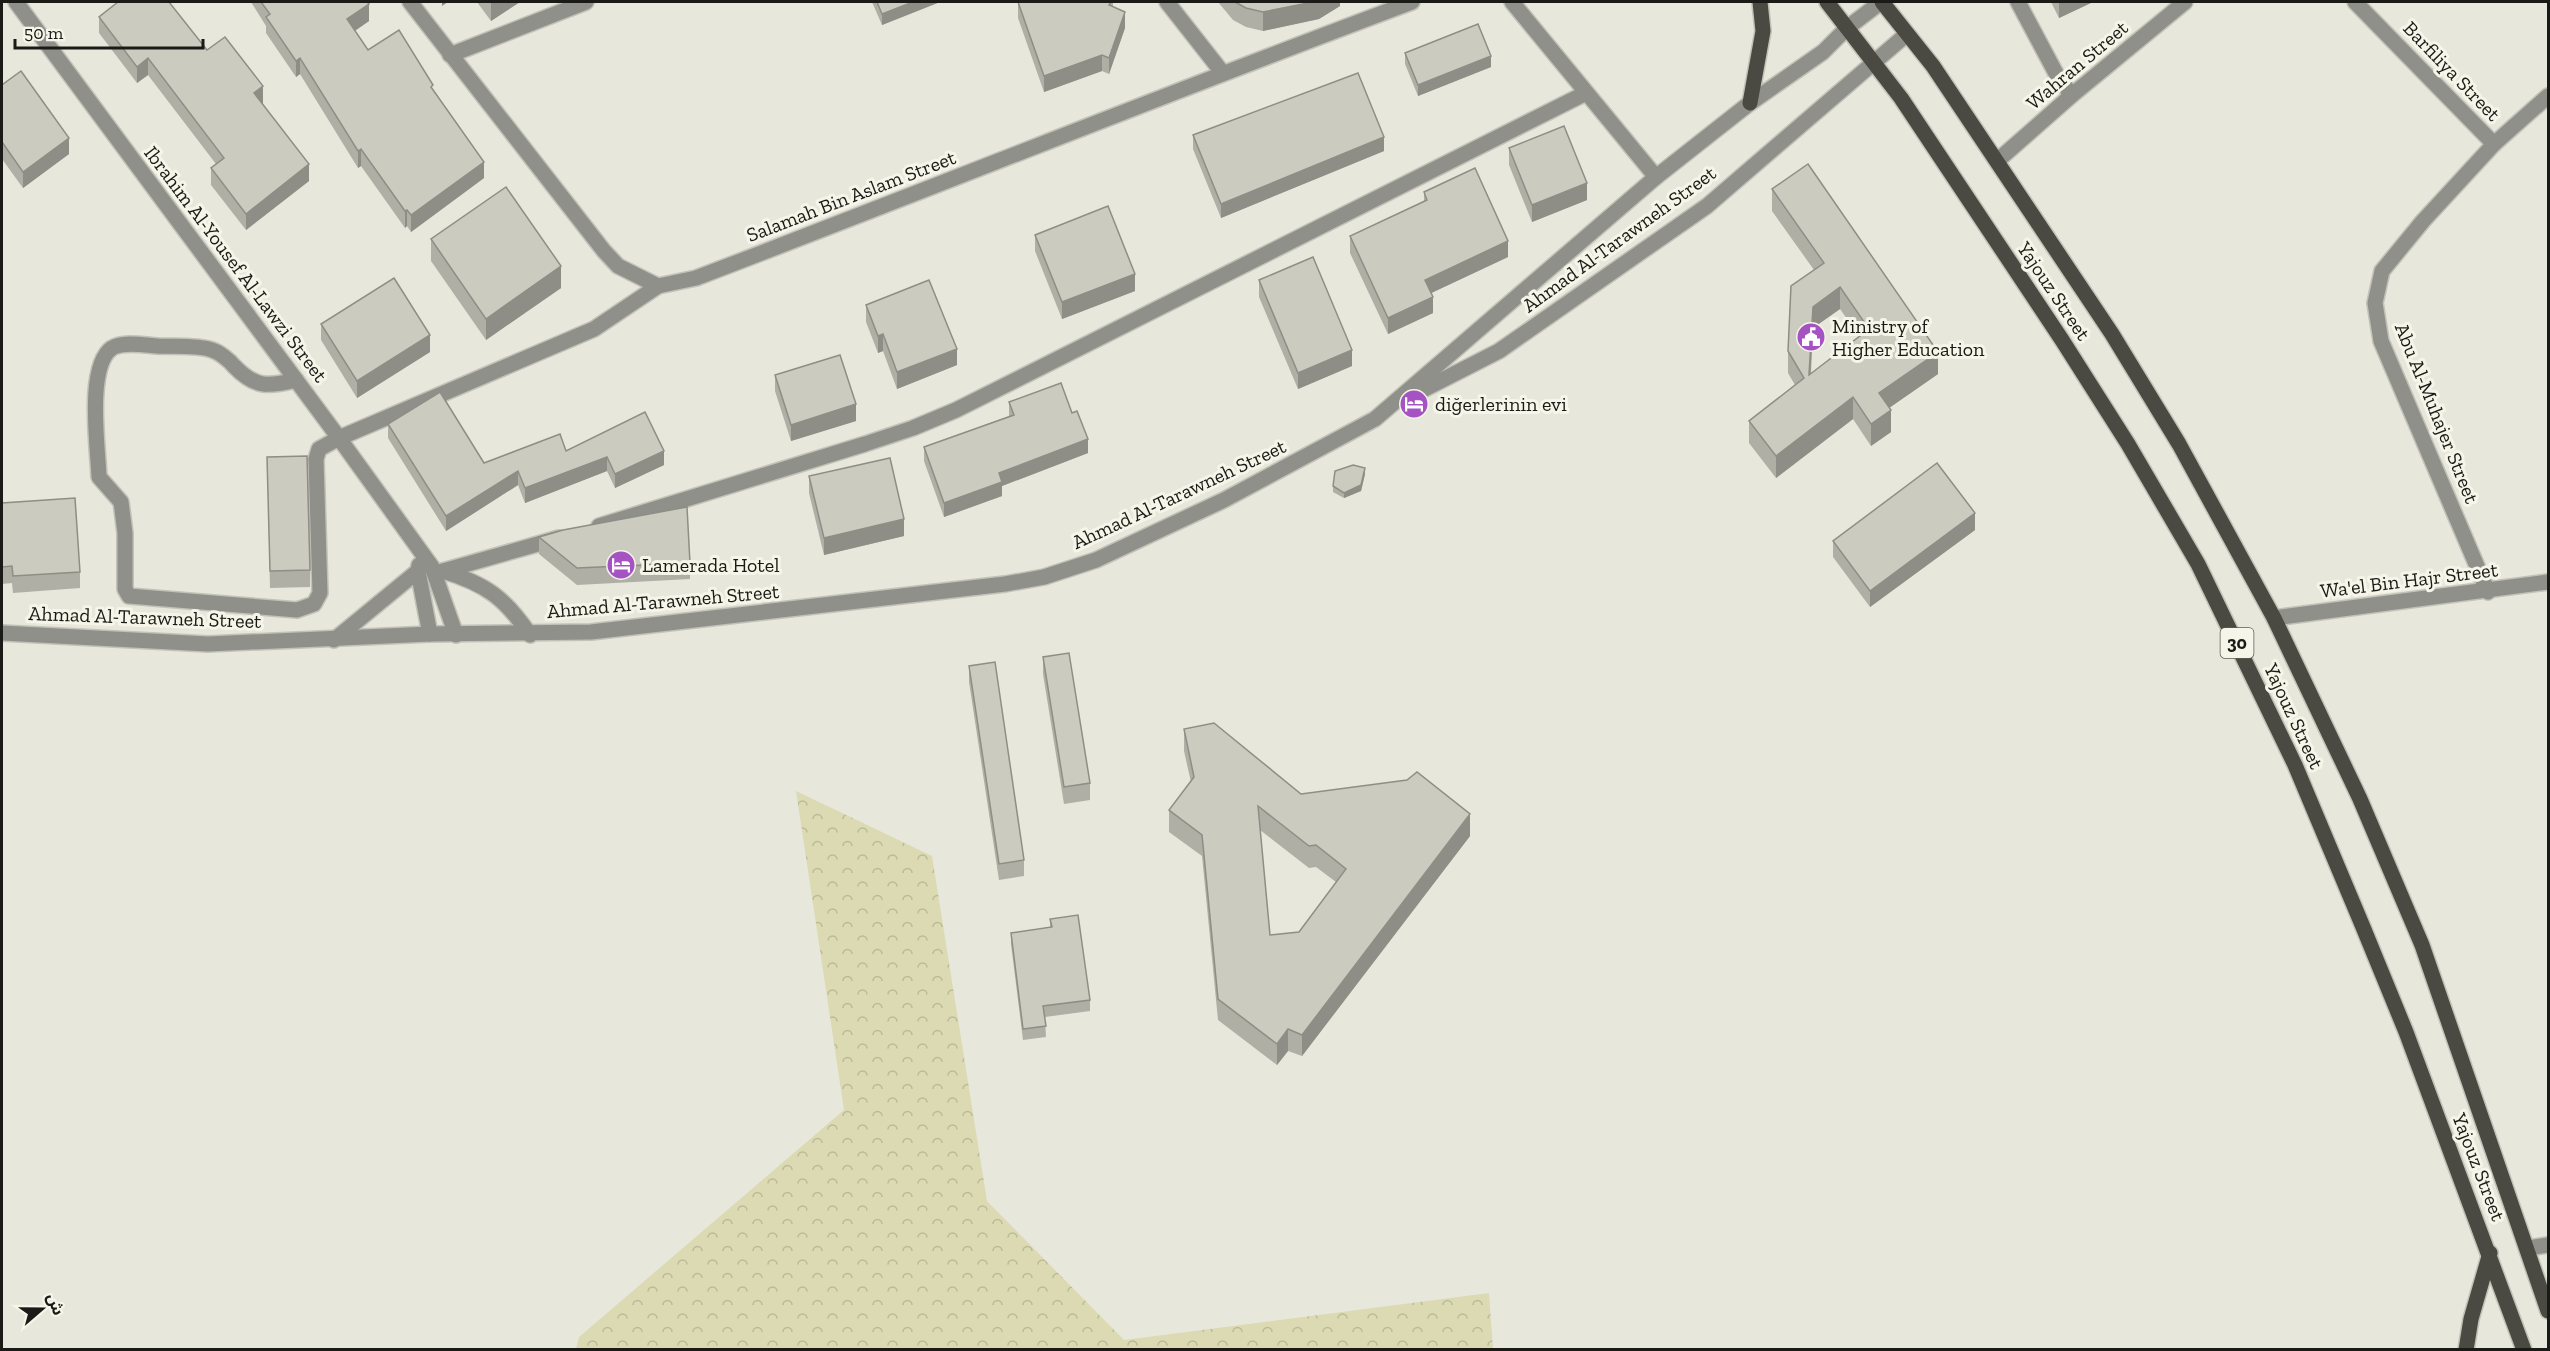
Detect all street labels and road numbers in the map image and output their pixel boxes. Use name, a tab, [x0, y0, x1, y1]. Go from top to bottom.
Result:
street label: Wahran Street	[2021, 15, 2133, 115]
street label: Barfiliya Street	[2398, 16, 2506, 126]
street label: Ibrahim Al-Yousef Al-Lawzi Street	[139, 141, 333, 387]
street label: Salamah Bin Aslam Street	[743, 145, 959, 247]
street label: Ahmad Al-Tarawneh Street	[1518, 160, 1721, 317]
street label: Yajouz Street	[2012, 236, 2096, 345]
street label: Abu Al-Muhajer Street	[2390, 319, 2484, 507]
street label: Ahmad Al-Tarawneh Street	[1068, 434, 1290, 554]
street label: Wa'el Bin Hajr Street	[2319, 557, 2500, 603]
street label: Ahmad Al-Tarawneh Street	[546, 579, 781, 623]
street label: Ahmad Al-Tarawneh Street	[28, 601, 262, 633]
road number: 30	[2220, 628, 2254, 658]
street label: Yajouz Street	[2259, 659, 2329, 773]
street label: Yajouz Street	[2447, 1109, 2511, 1225]

